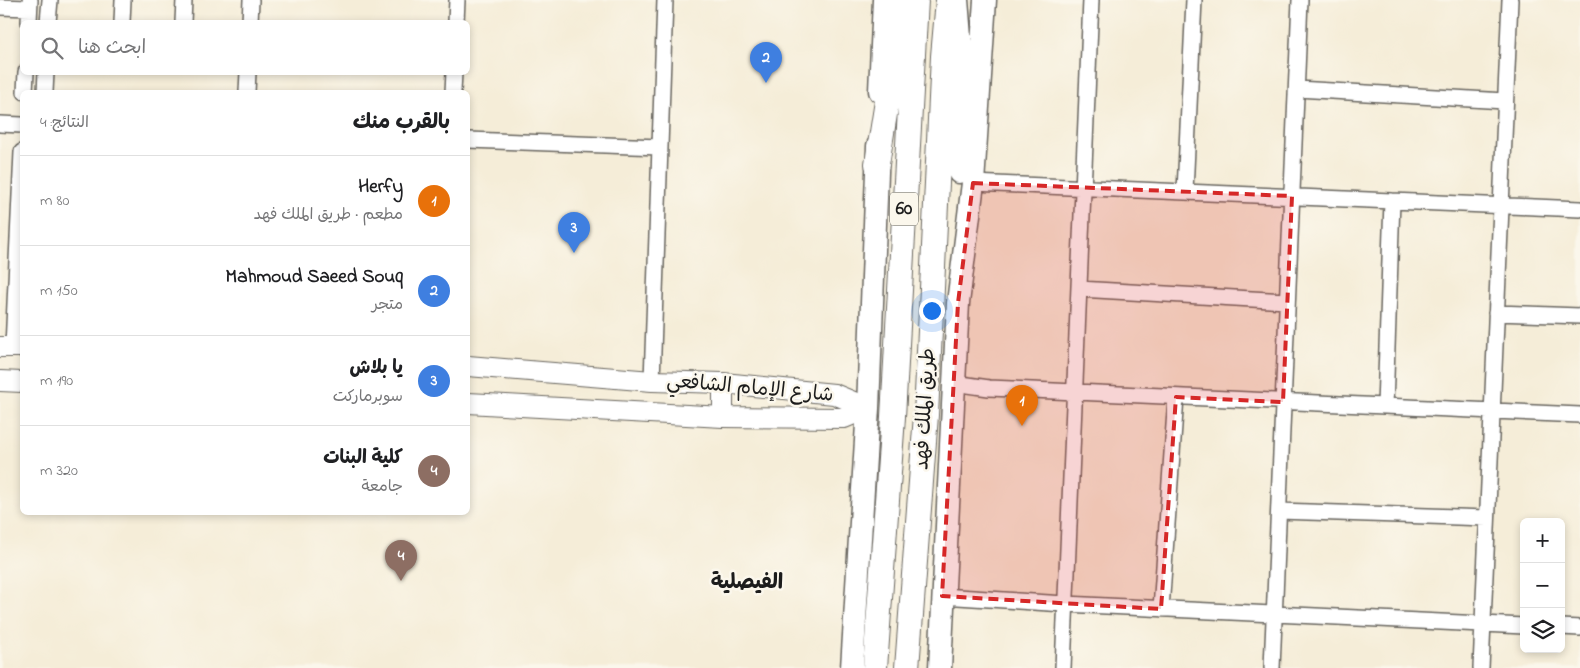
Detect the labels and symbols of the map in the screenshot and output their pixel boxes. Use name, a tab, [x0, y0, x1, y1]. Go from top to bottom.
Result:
pin: 2	[750, 42, 782, 83]
road number: 60	[890, 192, 918, 225]
pin: 3	[558, 212, 590, 253]
your location	[919, 298, 945, 324]
street label: طريق الملك فهد	[908, 347, 944, 471]
street label: شارع الإمام الشافعي	[665, 367, 835, 412]
pin: 1	[1006, 385, 1038, 426]
pin: 4	[385, 540, 417, 581]
district label: الفيصلية	[711, 568, 783, 598]

